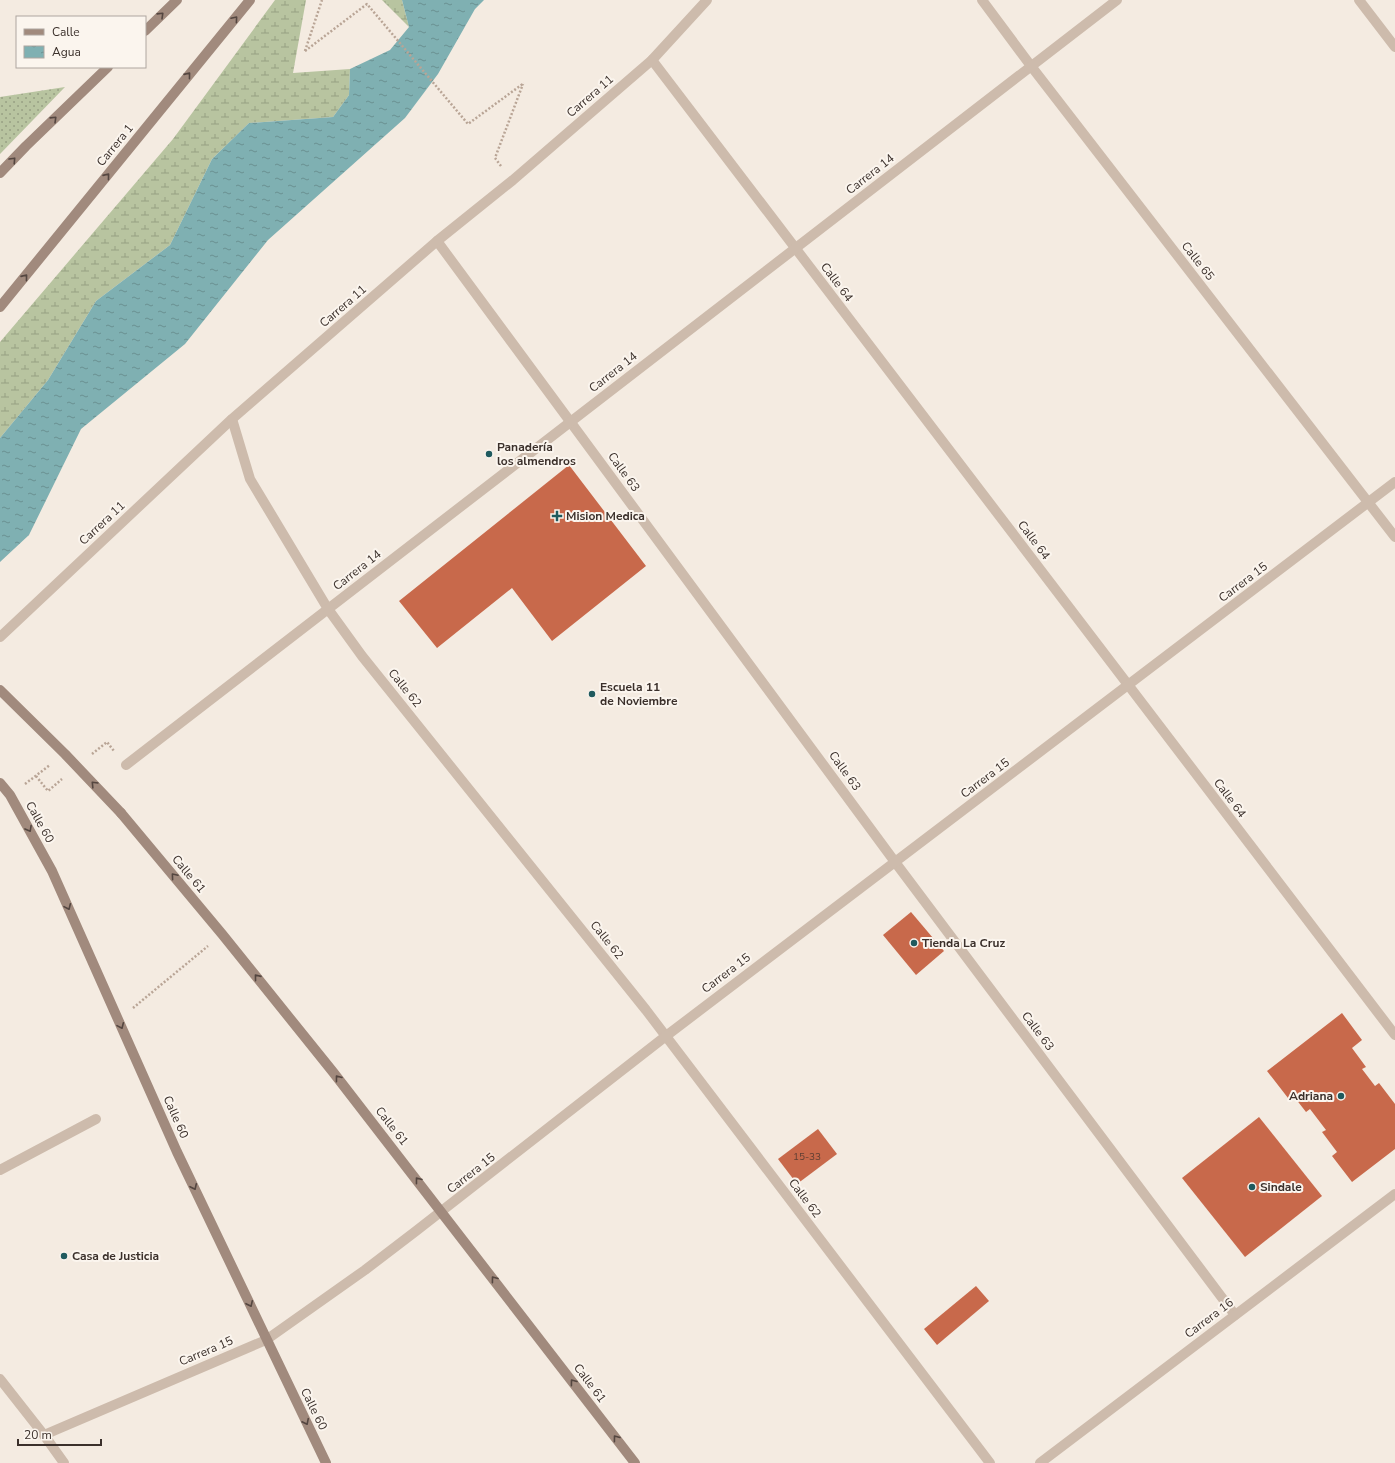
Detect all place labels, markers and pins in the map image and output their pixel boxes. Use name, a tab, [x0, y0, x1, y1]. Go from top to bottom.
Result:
place label: Panadería los almendros	[497, 439, 576, 469]
marker: Panadería los almendros	[484, 449, 494, 459]
place label: Mision Medica	[566, 508, 645, 524]
marker: Mision Medica	[551, 510, 563, 522]
place label: Escuela 11 de Noviembre	[600, 679, 678, 709]
marker: Escuela 11 de Noviembre	[587, 689, 597, 699]
place label: Tienda La Cruz	[922, 935, 1005, 951]
marker: Tienda La Cruz	[909, 938, 919, 948]
place label: Adriana	[1289, 1088, 1333, 1104]
marker: Adriana	[1336, 1091, 1346, 1101]
place label: Sindale	[1260, 1179, 1302, 1195]
marker: Sindale	[1247, 1182, 1257, 1192]
place label: Casa de Justicia	[72, 1248, 159, 1264]
marker: Casa de Justicia	[59, 1251, 69, 1261]

